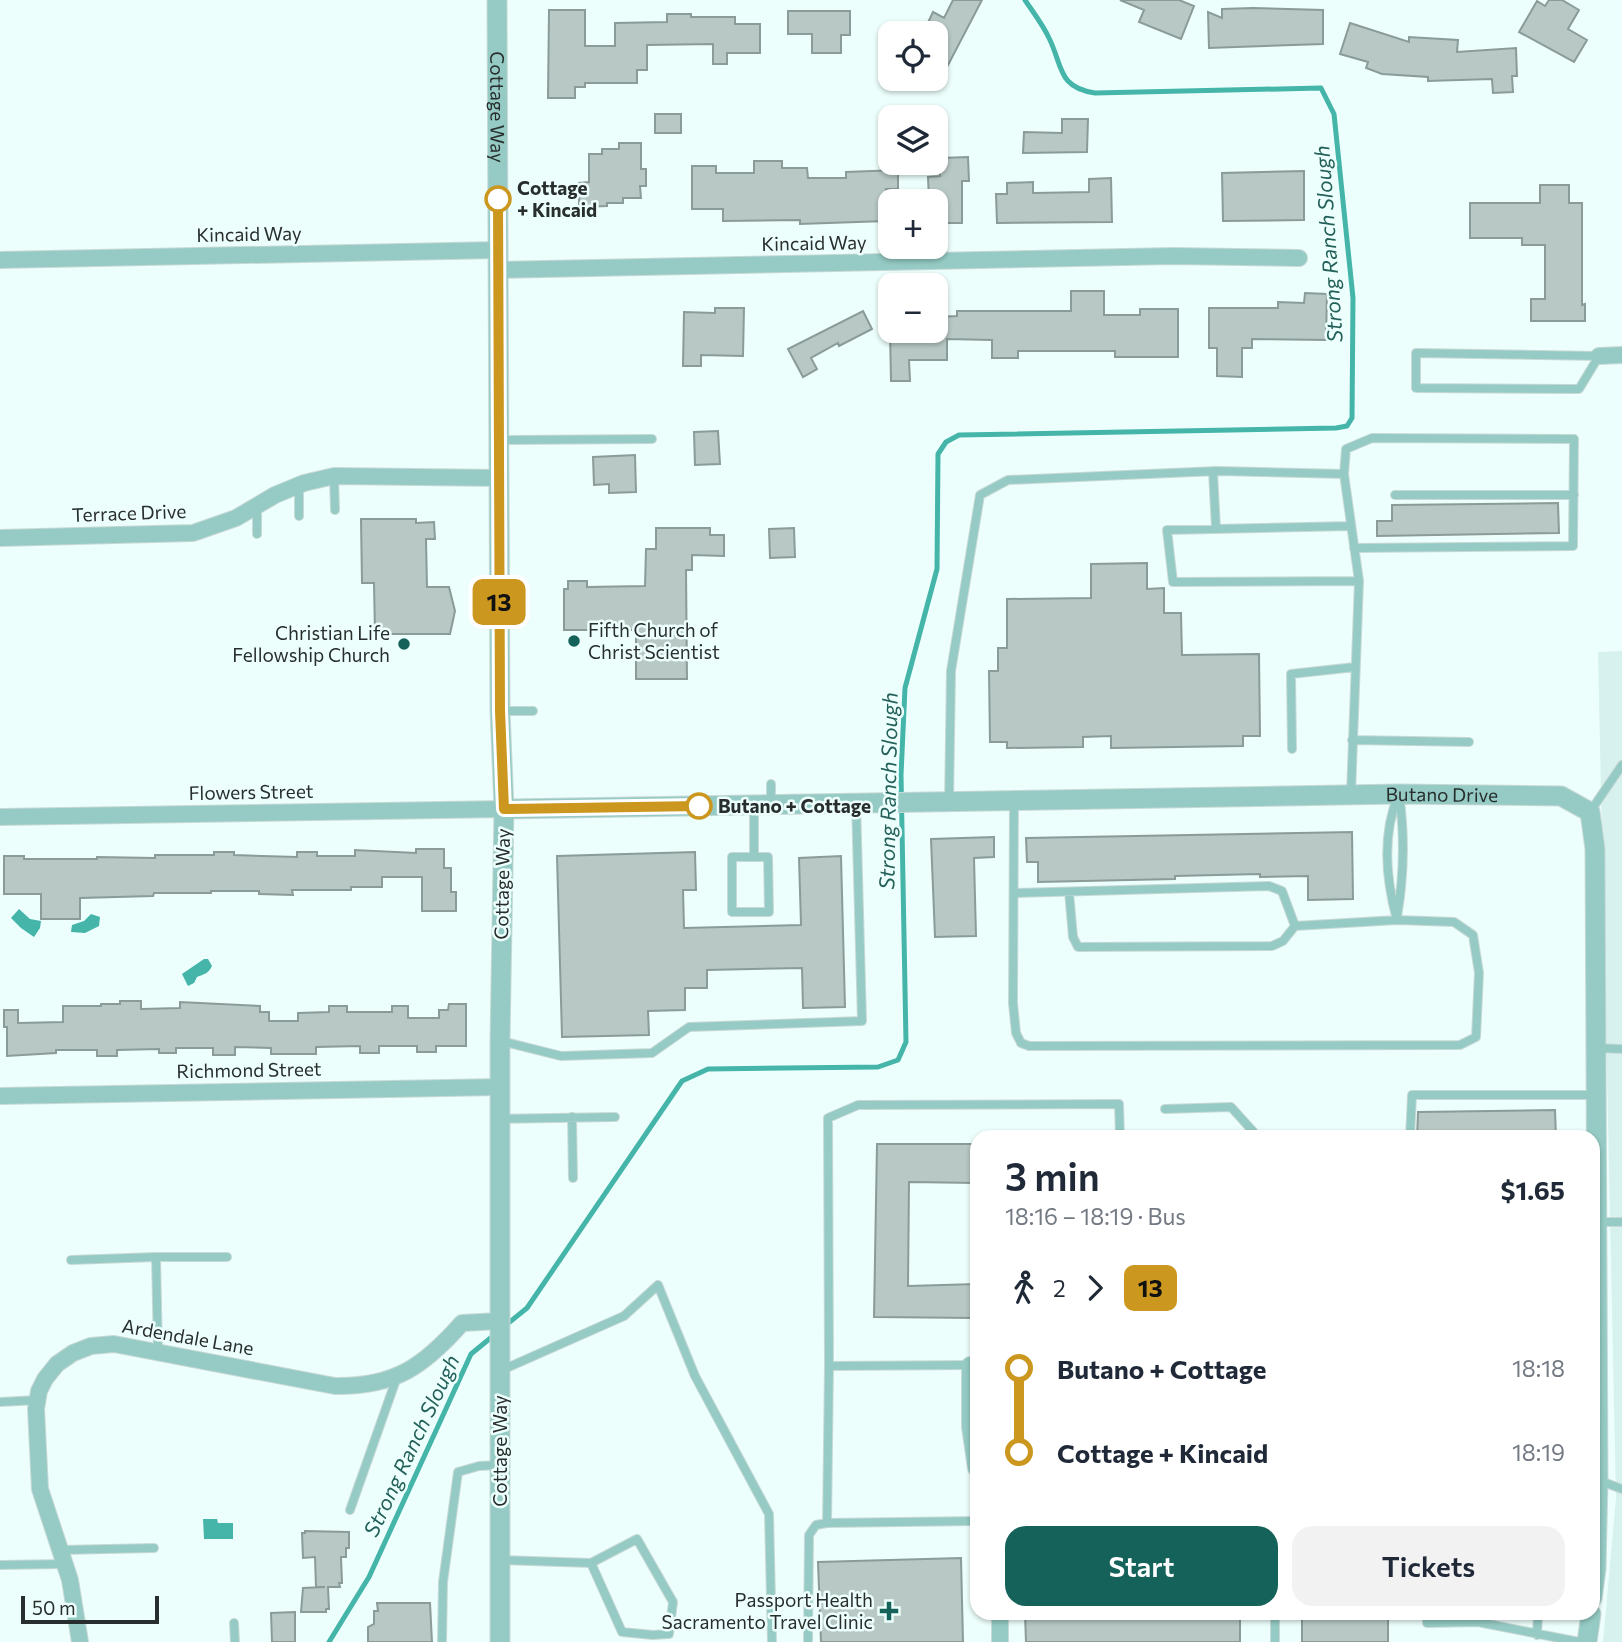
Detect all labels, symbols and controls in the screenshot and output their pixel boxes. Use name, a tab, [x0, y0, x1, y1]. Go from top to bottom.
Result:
map controls	[878, 21, 948, 343]
button: locate	[878, 21, 948, 91]
street label: Cottage Way	[486, 51, 510, 163]
button: layers	[878, 105, 948, 175]
water label: Strong Ranch Slough	[1308, 145, 1347, 344]
place label: Cottage + Kincaid	[517, 176, 597, 221]
marker: Cottage + Kincaid	[485, 186, 511, 212]
button: +	[878, 189, 948, 259]
street label: Kincaid Way	[196, 221, 302, 246]
street label: Kincaid Way	[761, 230, 867, 255]
button: −	[878, 273, 948, 343]
street label: Terrace Drive	[71, 499, 187, 526]
line badge: 13	[468, 579, 530, 625]
text: 13	[487, 587, 511, 616]
place label: Fifth Church of Christ Scientist	[588, 618, 720, 663]
place label: Christian Life Fellowship Church	[232, 621, 390, 666]
marker: Fifth Church of Christ Scientist	[566, 633, 582, 649]
marker: Christian Life Fellowship Church	[396, 636, 412, 652]
water label: Strong Ranch Slough	[873, 692, 902, 890]
street label: Flowers Street	[188, 779, 314, 804]
street label: Butano Drive	[1385, 782, 1498, 806]
marker: Butano + Cottage	[686, 793, 712, 819]
place label: Butano + Cottage	[718, 794, 871, 817]
street label: Cottage Way	[489, 828, 514, 940]
street label: Richmond Street	[176, 1057, 322, 1082]
text: 3 min	[1005, 1152, 1100, 1199]
text: $1.65	[1501, 1174, 1565, 1205]
text: 18:16 – 18:19 · Bus	[1005, 1202, 1186, 1230]
icon: walk	[1005, 1269, 1043, 1307]
icon: forward	[1076, 1269, 1114, 1307]
text: 13	[1138, 1273, 1163, 1302]
text: 2	[1053, 1274, 1066, 1302]
street label: Ardendale Lane	[120, 1314, 256, 1359]
water label: Strong Ranch Slough	[358, 1351, 464, 1540]
text: Butano + Cottage	[1057, 1353, 1266, 1384]
text: 18:18	[1512, 1354, 1565, 1382]
street label: Cottage Way	[488, 1395, 511, 1507]
text: Cottage + Kincaid	[1057, 1437, 1268, 1468]
text: 18:19	[1512, 1438, 1565, 1466]
button: Start	[1005, 1526, 1278, 1606]
button: Tickets	[1292, 1526, 1565, 1606]
place label: Passport Health Sacramento Travel Clinic	[662, 1588, 873, 1633]
scale bar	[21, 1593, 159, 1625]
text: 50 m	[32, 1596, 76, 1619]
marker: Passport Health Sacramento Travel Clinic	[879, 1601, 899, 1621]

